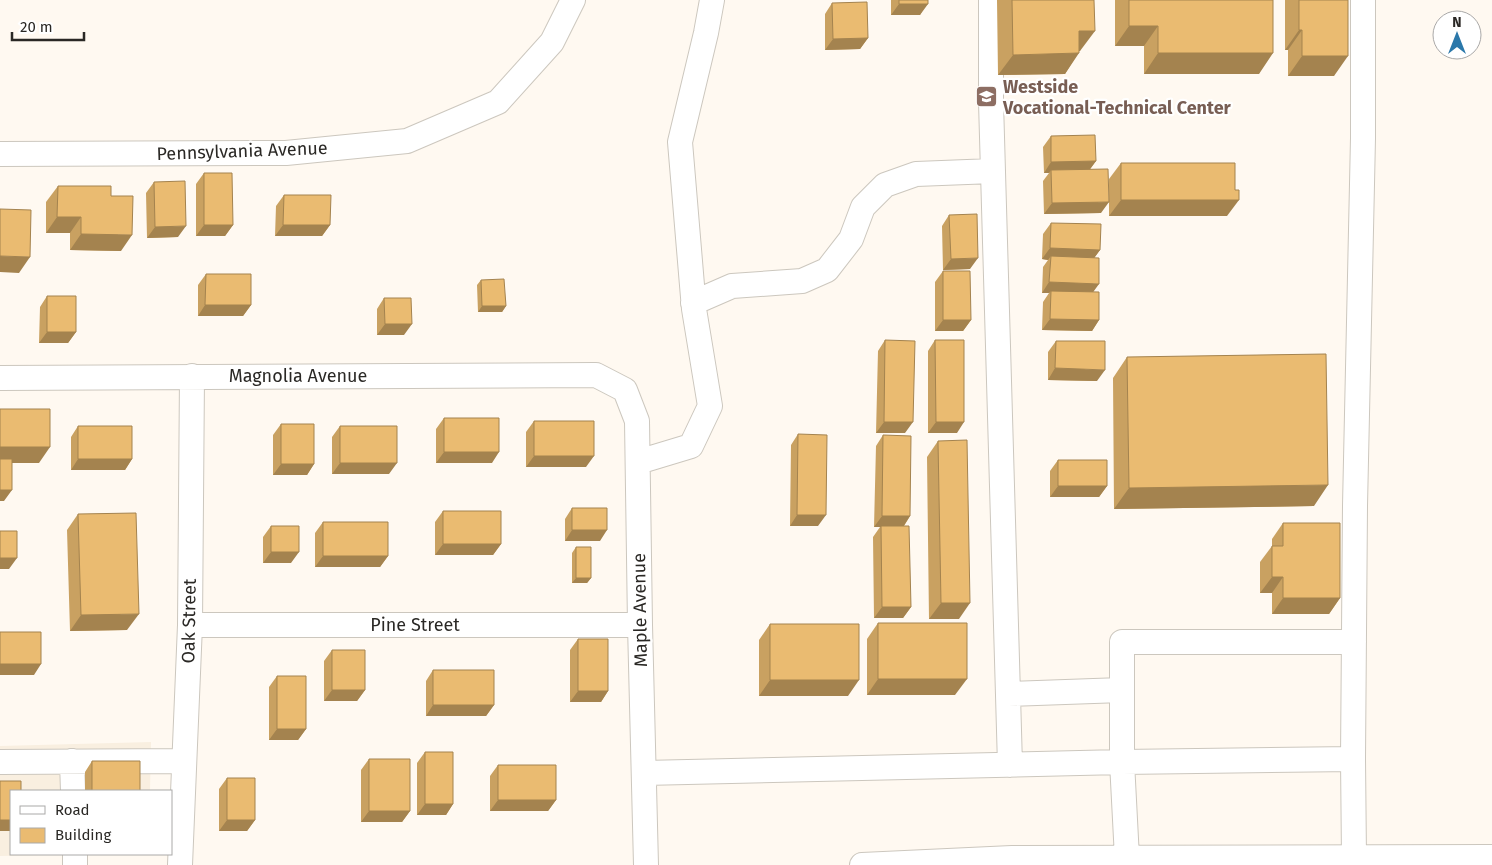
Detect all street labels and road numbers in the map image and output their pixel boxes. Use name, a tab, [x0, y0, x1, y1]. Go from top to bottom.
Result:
street label: Pennsylvania Avenue	[156, 137, 328, 165]
street label: Magnolia Avenue	[229, 365, 367, 387]
street label: Maple Avenue	[628, 553, 652, 667]
street label: Oak Street	[177, 578, 201, 664]
street label: Pine Street	[370, 614, 460, 636]

